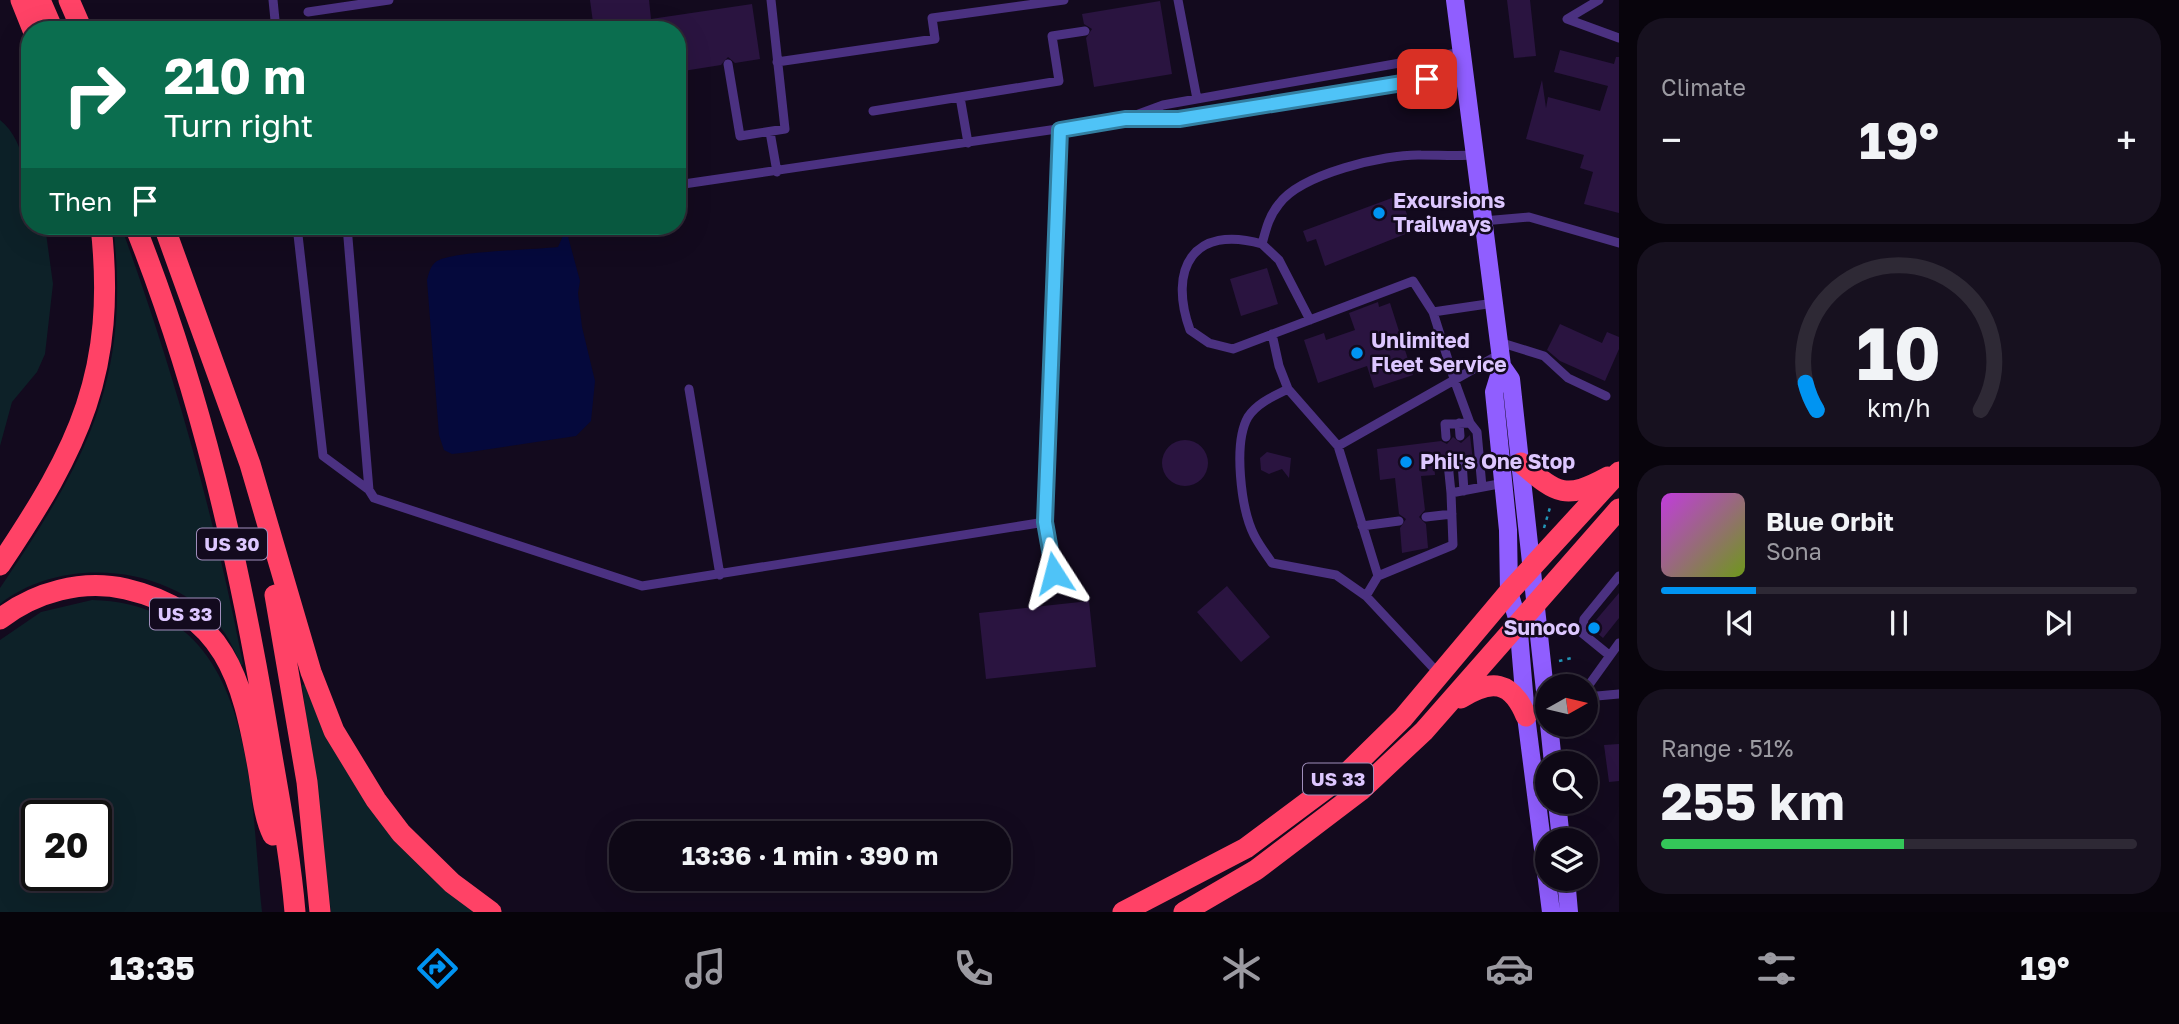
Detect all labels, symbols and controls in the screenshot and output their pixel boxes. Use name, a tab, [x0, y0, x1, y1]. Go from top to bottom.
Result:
text: 210 m	[164, 46, 306, 105]
icon: right	[49, 49, 140, 140]
pin	[1397, 49, 1457, 109]
icon: arrive	[1408, 60, 1446, 98]
text: Climate	[1661, 73, 1746, 101]
text: Turn right	[164, 106, 313, 144]
text: 19°	[1859, 108, 1939, 170]
text: −	[1661, 117, 1682, 162]
text: +	[2116, 117, 2137, 162]
icon: arrive	[126, 182, 164, 220]
text: Then	[49, 186, 112, 217]
place label: Excursions Trailways	[1393, 187, 1505, 237]
marker: Excursions Trailways	[1371, 205, 1387, 221]
text: 10	[1857, 310, 1941, 397]
place label: Unlimited Fleet Service	[1371, 327, 1507, 377]
marker: Unlimited Fleet Service	[1349, 345, 1365, 361]
text: km/h	[1867, 392, 1931, 423]
place label: Phil's One Stop	[1420, 448, 1575, 474]
marker: Phil's One Stop	[1398, 454, 1414, 470]
text: Blue Orbit	[1766, 506, 1894, 537]
road number: US 30	[197, 528, 267, 559]
position arrow	[1017, 536, 1091, 610]
text: Sona	[1766, 537, 1822, 565]
road number: US 33	[150, 598, 220, 629]
icon: previous	[1721, 604, 1759, 642]
icon: pause	[1880, 604, 1918, 642]
icon: next	[2039, 604, 2077, 642]
place label: Sunoco	[1503, 614, 1580, 640]
marker: Sunoco	[1586, 620, 1602, 636]
north arrow	[1535, 674, 1598, 737]
map controls	[1535, 674, 1598, 891]
text: Range · 51%	[1661, 734, 1793, 762]
button: search	[1535, 751, 1598, 814]
road number: US 33	[1303, 764, 1373, 794]
text: 255 km	[1661, 769, 1845, 831]
speed limit sign: 20	[21, 800, 112, 891]
button: layers	[1535, 828, 1598, 891]
text: 13:36 · 1 min · 390 m	[682, 840, 938, 871]
icon: directions	[413, 944, 462, 993]
icon: music	[681, 944, 730, 993]
icon: phone	[949, 944, 998, 993]
icon: climate	[1217, 944, 1266, 993]
icon: car	[1485, 944, 1534, 993]
icon: filters	[1752, 944, 1801, 993]
text: 13:35	[109, 949, 195, 987]
text: 19°	[2020, 949, 2070, 987]

